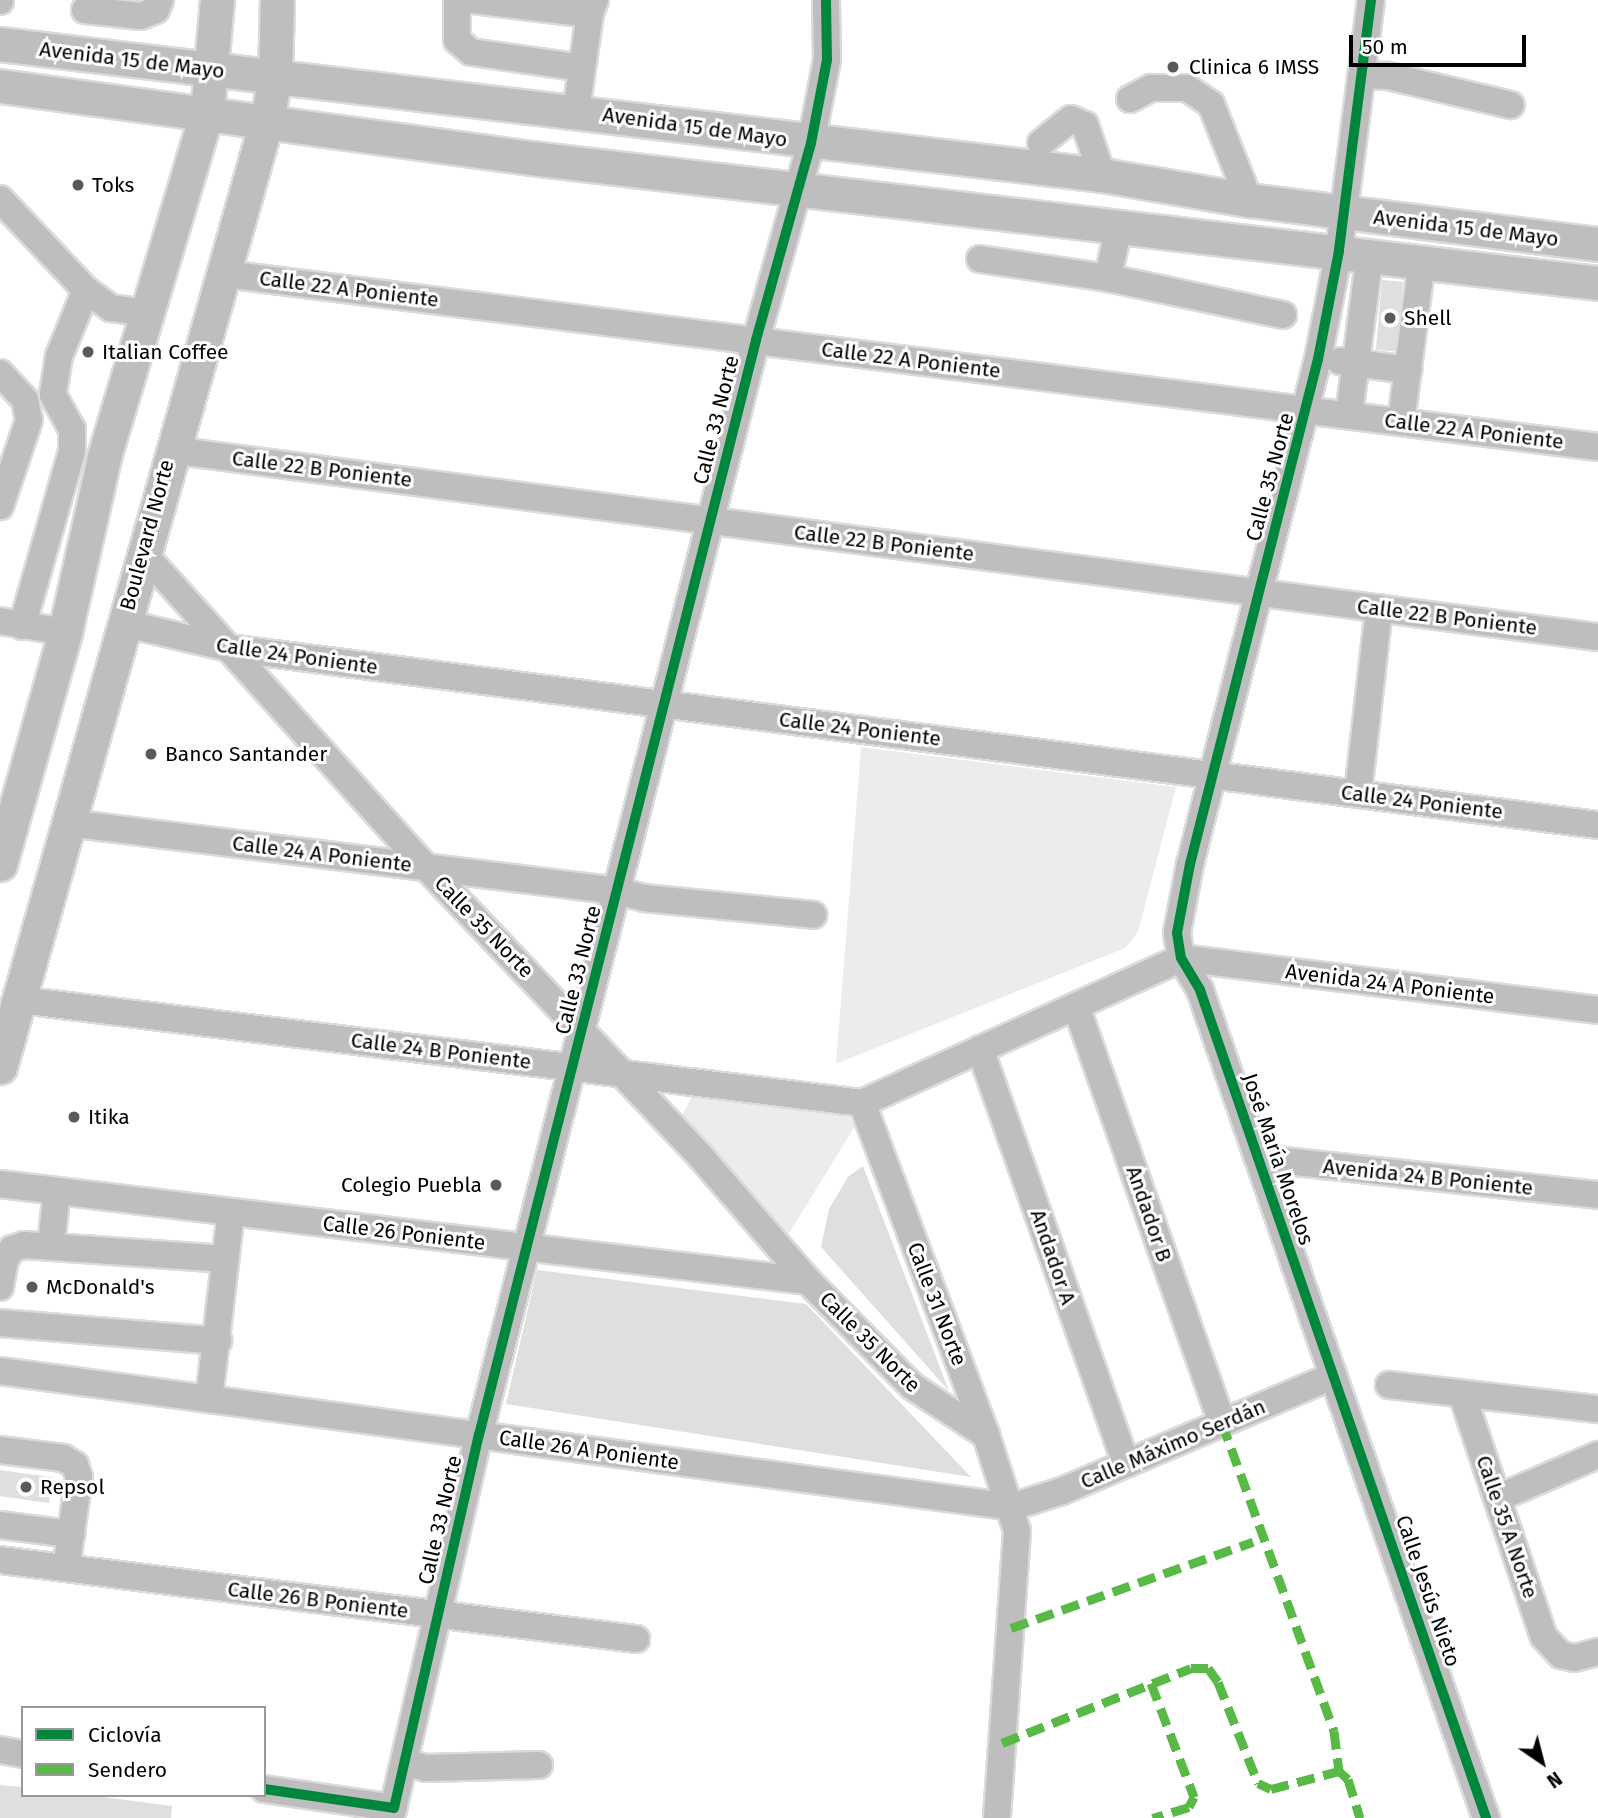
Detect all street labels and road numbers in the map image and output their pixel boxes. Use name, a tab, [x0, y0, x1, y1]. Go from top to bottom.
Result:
street label: Avenida 15 de Mayo	[38, 36, 226, 84]
street label: Avenida 15 de Mayo	[601, 102, 789, 152]
street label: Avenida 15 de Mayo	[1372, 204, 1560, 252]
street label: Calle 22 A Poniente	[258, 265, 440, 313]
street label: Calle 22 A Poniente	[820, 336, 1002, 384]
street label: Calle 33 Norte	[688, 353, 744, 487]
street label: Calle 22 A Poniente	[1383, 407, 1565, 455]
street label: Calle 35 Norte	[1241, 410, 1299, 544]
street label: Calle 22 B Poniente	[231, 445, 413, 493]
street label: Boulevard Norte	[115, 457, 179, 613]
street label: Calle 22 B Poniente	[793, 519, 975, 567]
street label: Calle 22 B Poniente	[1356, 593, 1538, 641]
street label: Calle 24 Poniente	[215, 632, 379, 680]
street label: Calle 24 Poniente	[778, 707, 942, 751]
street label: Calle 24 Poniente	[1340, 780, 1504, 824]
street label: Calle 24 A Poniente	[231, 830, 413, 878]
street label: Calle 35 Norte	[429, 871, 539, 983]
street label: Calle 33 Norte	[550, 903, 606, 1037]
street label: Avenida 24 A Poniente	[1284, 959, 1496, 1009]
street label: Calle 24 B Poniente	[349, 1027, 533, 1075]
street label: José María Morelos	[1237, 1070, 1319, 1248]
street label: Avenida 24 B Poniente	[1322, 1153, 1534, 1201]
street label: Andador B	[1121, 1163, 1177, 1265]
street label: Andador A	[1025, 1206, 1081, 1308]
street label: Calle 26 Poniente	[321, 1211, 487, 1255]
street label: Calle 31 Norte	[902, 1239, 972, 1369]
street label: Calle 35 Norte	[814, 1286, 926, 1398]
street label: Calle Máximo Serdán	[1077, 1394, 1269, 1494]
street label: Calle 26 A Poniente	[498, 1425, 680, 1475]
street label: Calle 35 A Norte	[1471, 1452, 1543, 1602]
street label: Calle 33 Norte	[413, 1453, 467, 1587]
street label: Calle Jesús Nieto	[1390, 1512, 1466, 1670]
street label: Calle 26 B Poniente	[226, 1576, 410, 1624]

